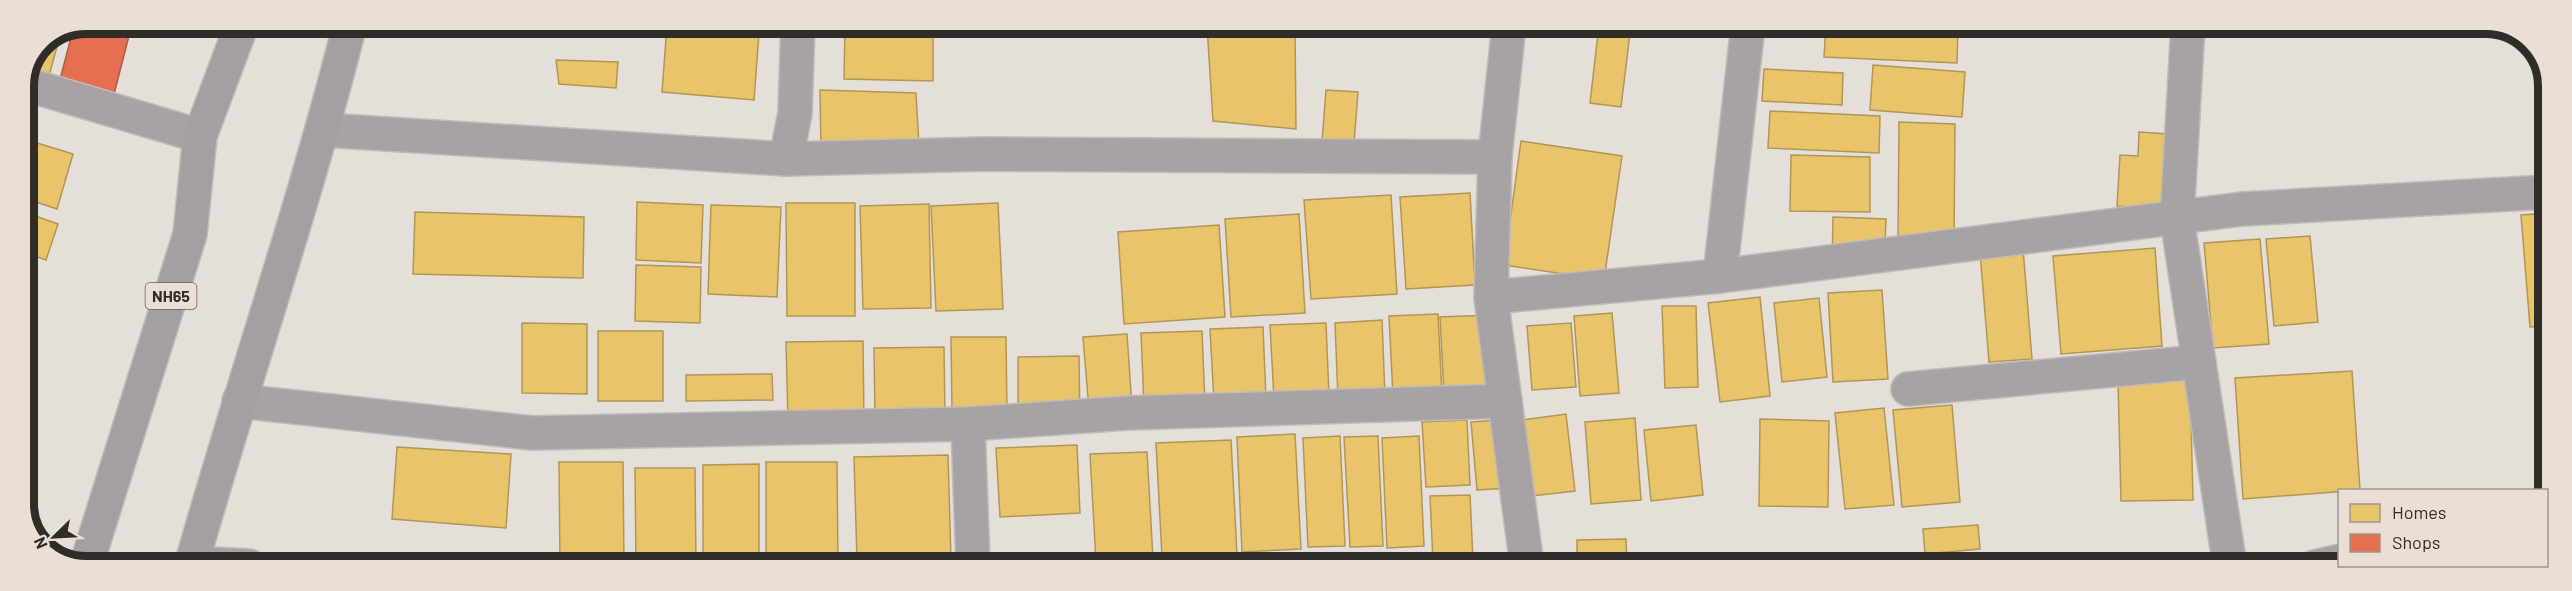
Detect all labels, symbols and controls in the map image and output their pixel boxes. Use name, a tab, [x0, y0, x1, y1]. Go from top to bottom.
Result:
road number: NH65	[146, 283, 196, 309]
legend	[2338, 489, 2548, 567]
text: Homes	[2392, 501, 2446, 523]
north arrow	[24, 507, 84, 567]
text: Shops	[2392, 531, 2441, 553]
text: N	[29, 535, 51, 552]

